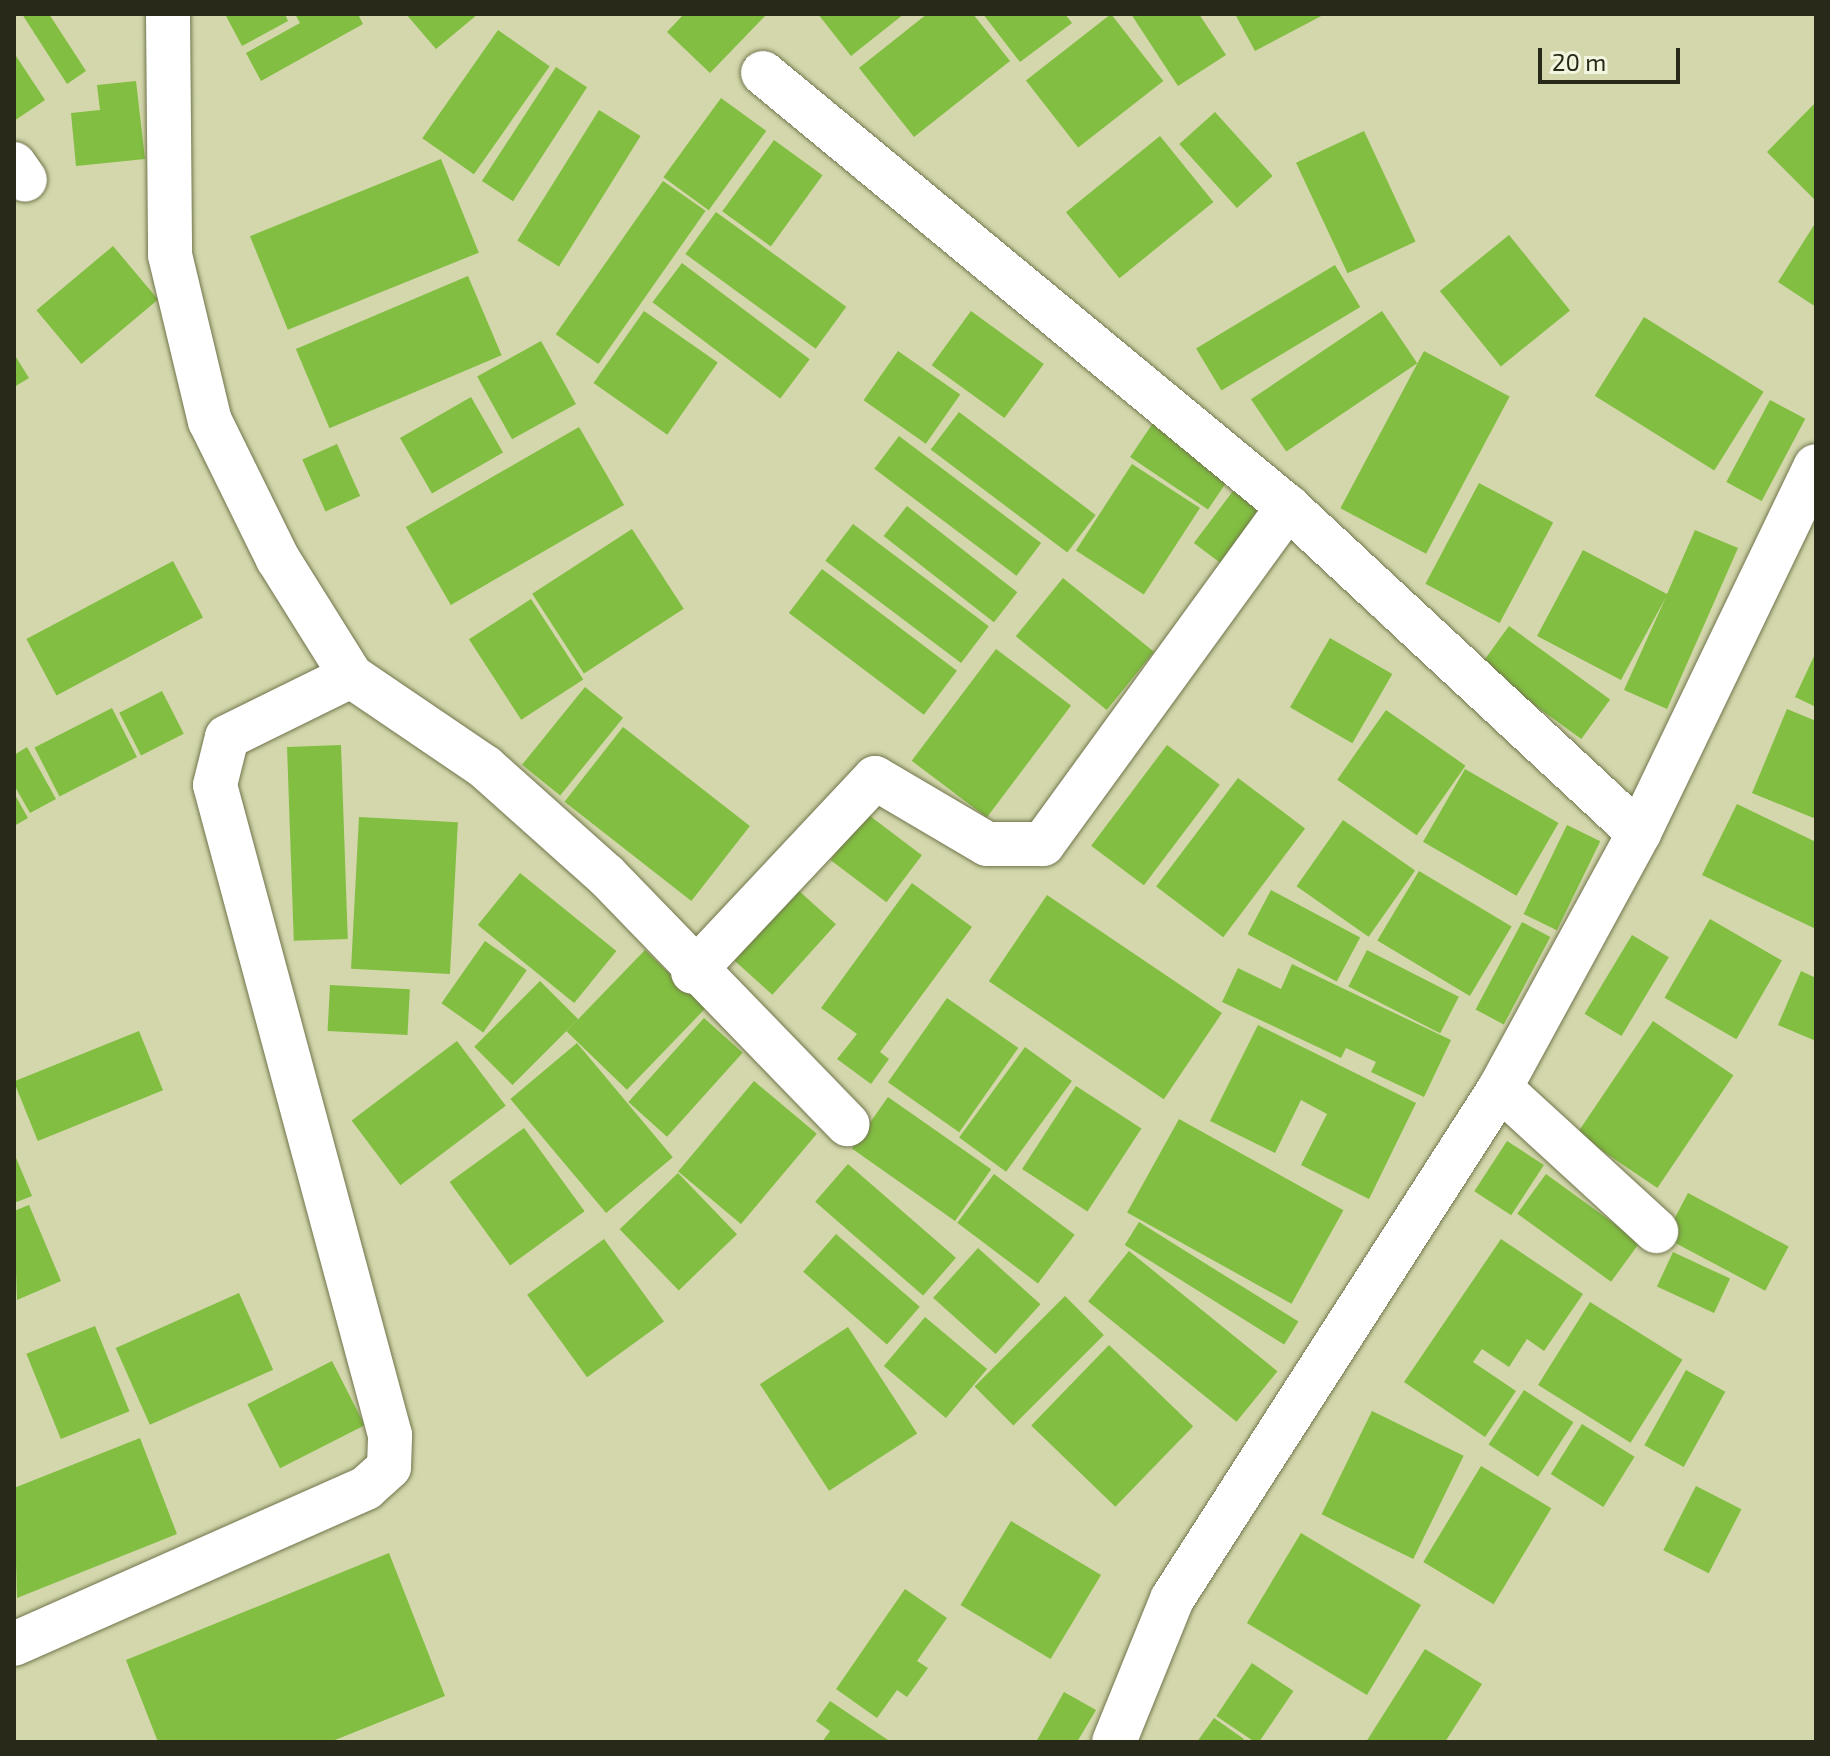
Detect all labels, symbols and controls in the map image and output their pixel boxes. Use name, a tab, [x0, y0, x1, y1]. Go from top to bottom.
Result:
scale bar	[1542, 32, 1684, 82]
text: 20 m	[1552, 47, 1606, 76]

